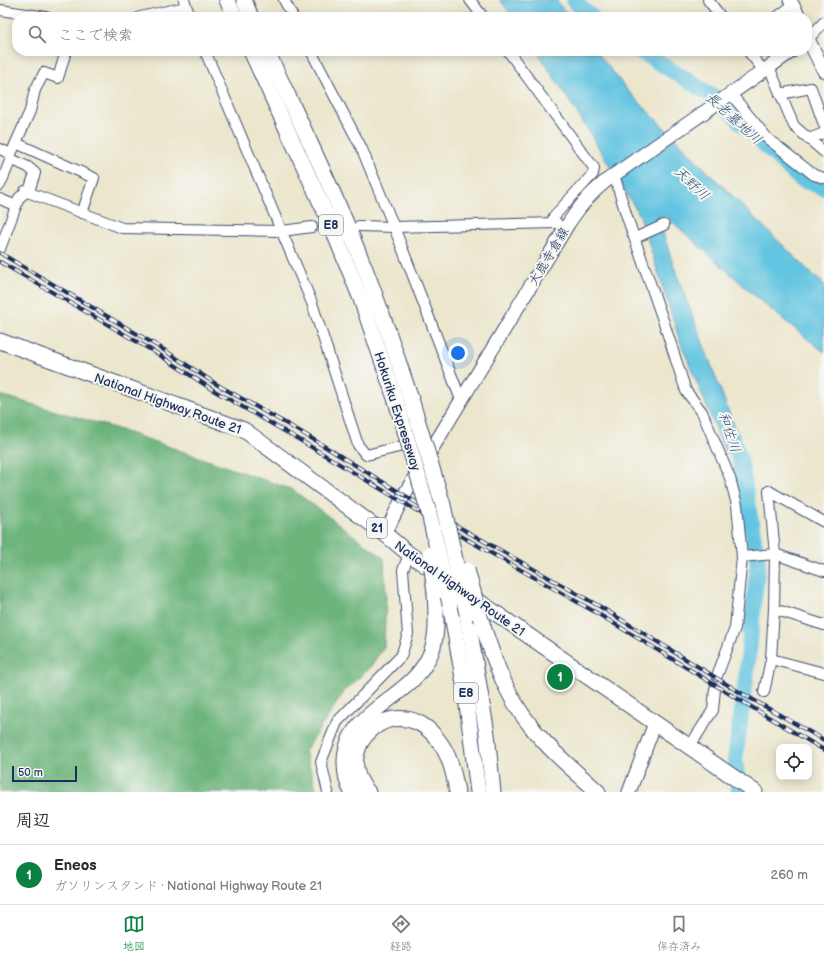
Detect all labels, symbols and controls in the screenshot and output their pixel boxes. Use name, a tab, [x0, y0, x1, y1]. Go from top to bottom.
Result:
search box	[12, 12, 812, 56]
icon: search	[26, 23, 48, 45]
text: ここで検索	[58, 26, 133, 45]
water label: 長老墓地川	[702, 89, 765, 148]
water label: 天野川	[671, 163, 713, 204]
road number: E8	[319, 215, 343, 235]
street label: 大鹿寺倉線	[525, 224, 573, 288]
your location	[448, 343, 468, 363]
street label: Hokuriku Expressway	[370, 350, 424, 473]
street label: National Highway Route 21	[92, 370, 243, 438]
water label: 和佐川	[715, 410, 744, 455]
road number: 21	[367, 518, 387, 538]
street label: National Highway Route 21	[391, 538, 528, 640]
pin: 1	[547, 662, 573, 692]
road number: E8	[454, 683, 478, 703]
map controls	[776, 744, 812, 780]
button: locate	[776, 744, 812, 780]
scale bar	[12, 764, 77, 783]
text: 50 m	[18, 766, 43, 779]
text: 周辺	[16, 811, 50, 831]
text: Eneos	[54, 856, 97, 875]
text: 1	[26, 867, 32, 883]
text: 260 m	[770, 867, 808, 883]
text: ガソリンスタンド · National Highway Route 21	[54, 878, 322, 894]
tab: 地図	[123, 913, 145, 953]
tab: 経路	[390, 913, 412, 953]
tab: 保存済み	[657, 913, 701, 953]

